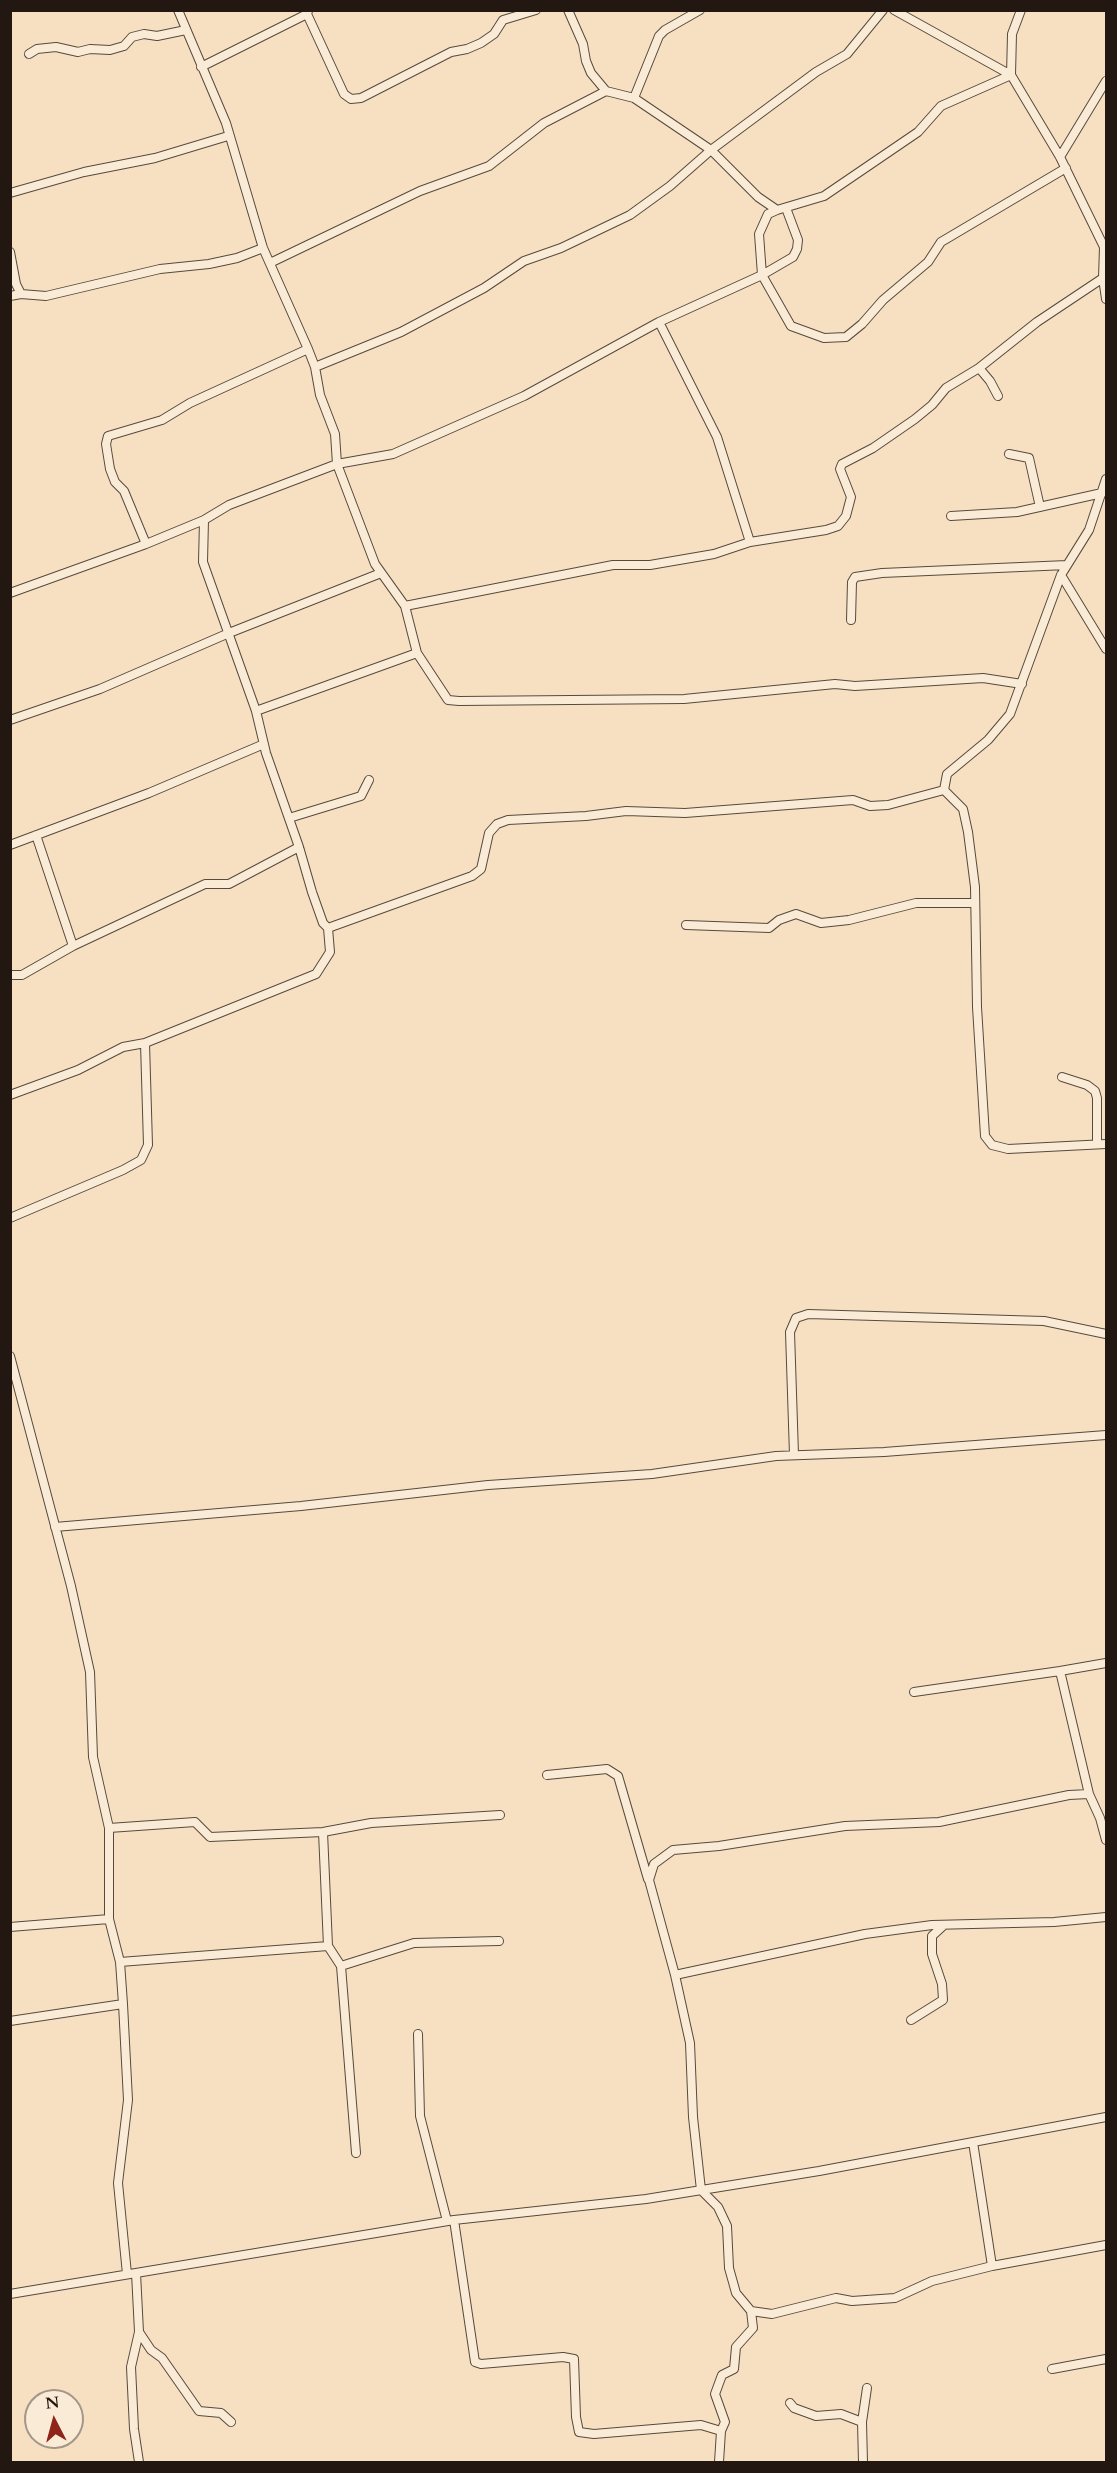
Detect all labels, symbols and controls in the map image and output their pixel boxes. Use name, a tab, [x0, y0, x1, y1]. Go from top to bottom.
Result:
north arrow	[24, 2389, 84, 2449]
text: N	[44, 2391, 60, 2415]

